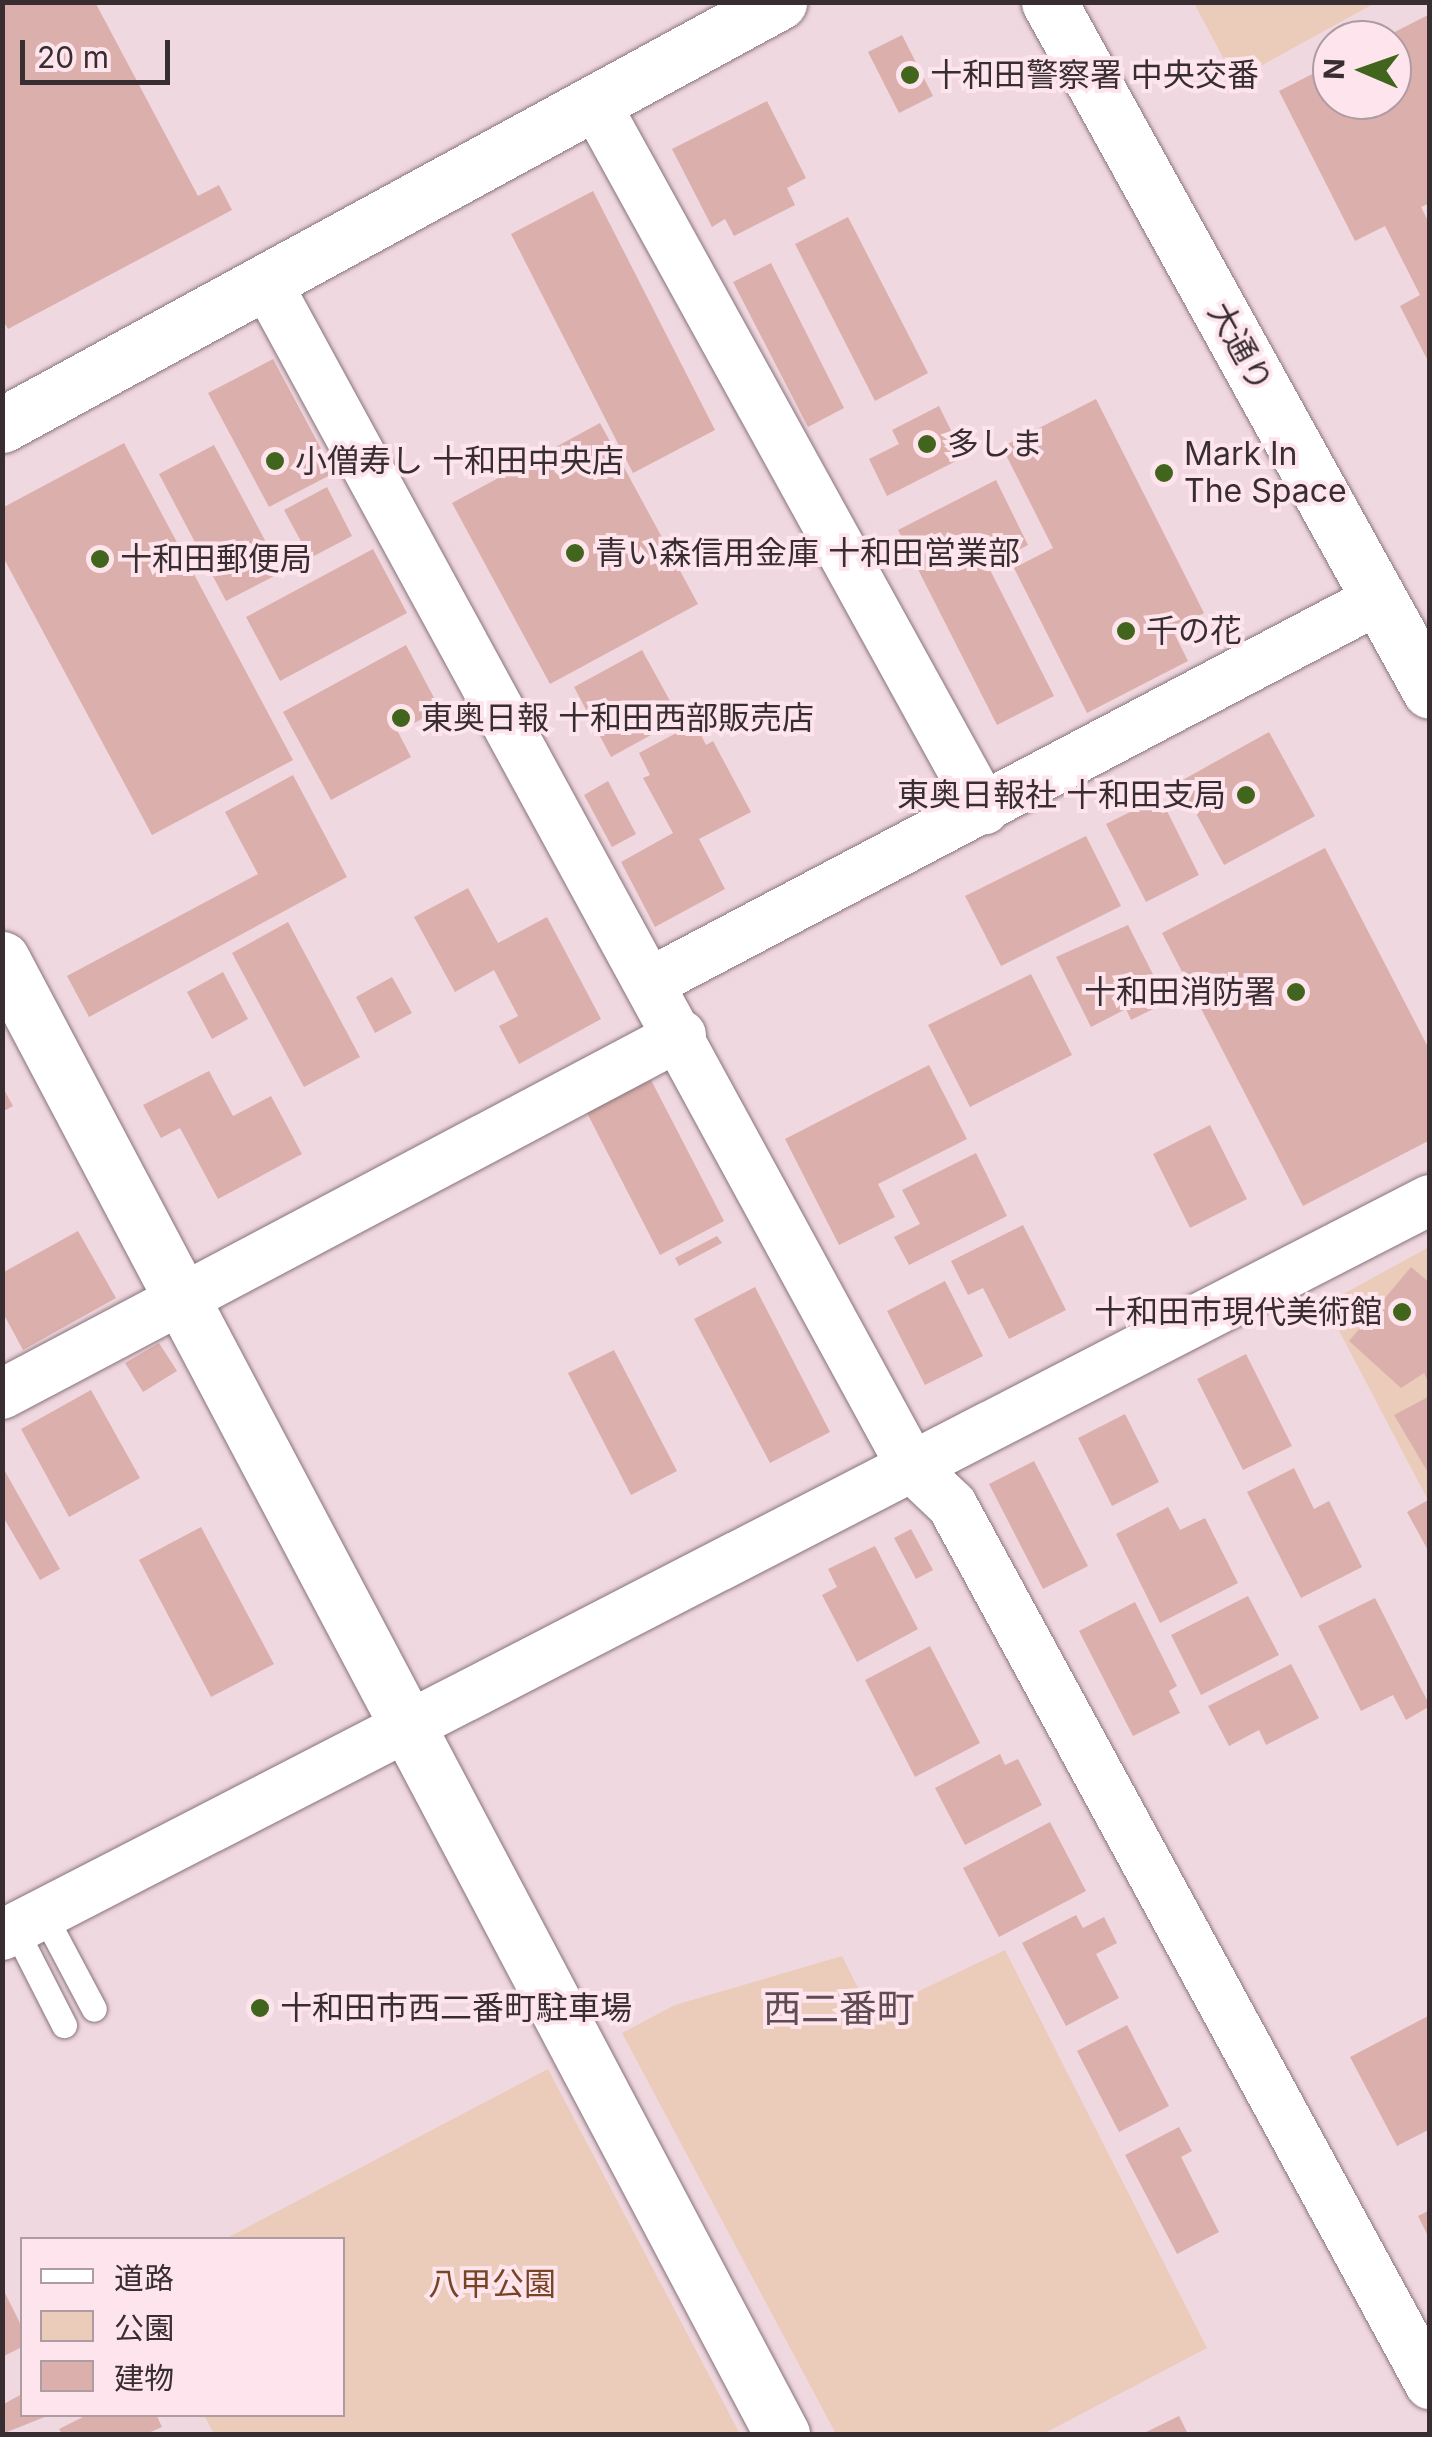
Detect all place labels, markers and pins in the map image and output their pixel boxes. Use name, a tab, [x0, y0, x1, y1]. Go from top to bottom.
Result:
place label: 十和田警察署 中央交番	[930, 56, 1259, 94]
marker: 十和田警察署 中央交番	[899, 64, 921, 86]
place label: 多しま	[947, 425, 1043, 463]
marker: 多しま	[916, 433, 938, 455]
place label: Mark In The Space	[1184, 436, 1347, 511]
place label: 小僧寿し 十和田中央店	[295, 442, 624, 480]
marker: 小僧寿し 十和田中央店	[264, 450, 286, 472]
marker: Mark In The Space	[1153, 462, 1175, 484]
place label: 青い森信用金庫 十和田営業部	[595, 534, 1020, 572]
place label: 十和田郵便局	[120, 540, 312, 578]
marker: 青い森信用金庫 十和田営業部	[564, 542, 586, 564]
marker: 十和田郵便局	[89, 548, 111, 570]
place label: 千の花	[1146, 612, 1242, 650]
marker: 千の花	[1115, 620, 1137, 642]
place label: 東奥日報 十和田西部販売店	[421, 699, 814, 737]
marker: 東奥日報 十和田西部販売店	[390, 707, 412, 729]
place label: 東奥日報社 十和田支局	[897, 776, 1226, 814]
marker: 東奥日報社 十和田支局	[1235, 784, 1257, 806]
place label: 十和田消防署	[1084, 973, 1276, 1011]
marker: 十和田消防署	[1285, 981, 1307, 1003]
place label: 十和田市現代美術館	[1094, 1293, 1382, 1331]
marker: 十和田市現代美術館	[1391, 1301, 1413, 1323]
place label: 十和田市西二番町駐車場	[280, 1989, 632, 2027]
marker: 十和田市西二番町駐車場	[249, 1997, 271, 2019]

